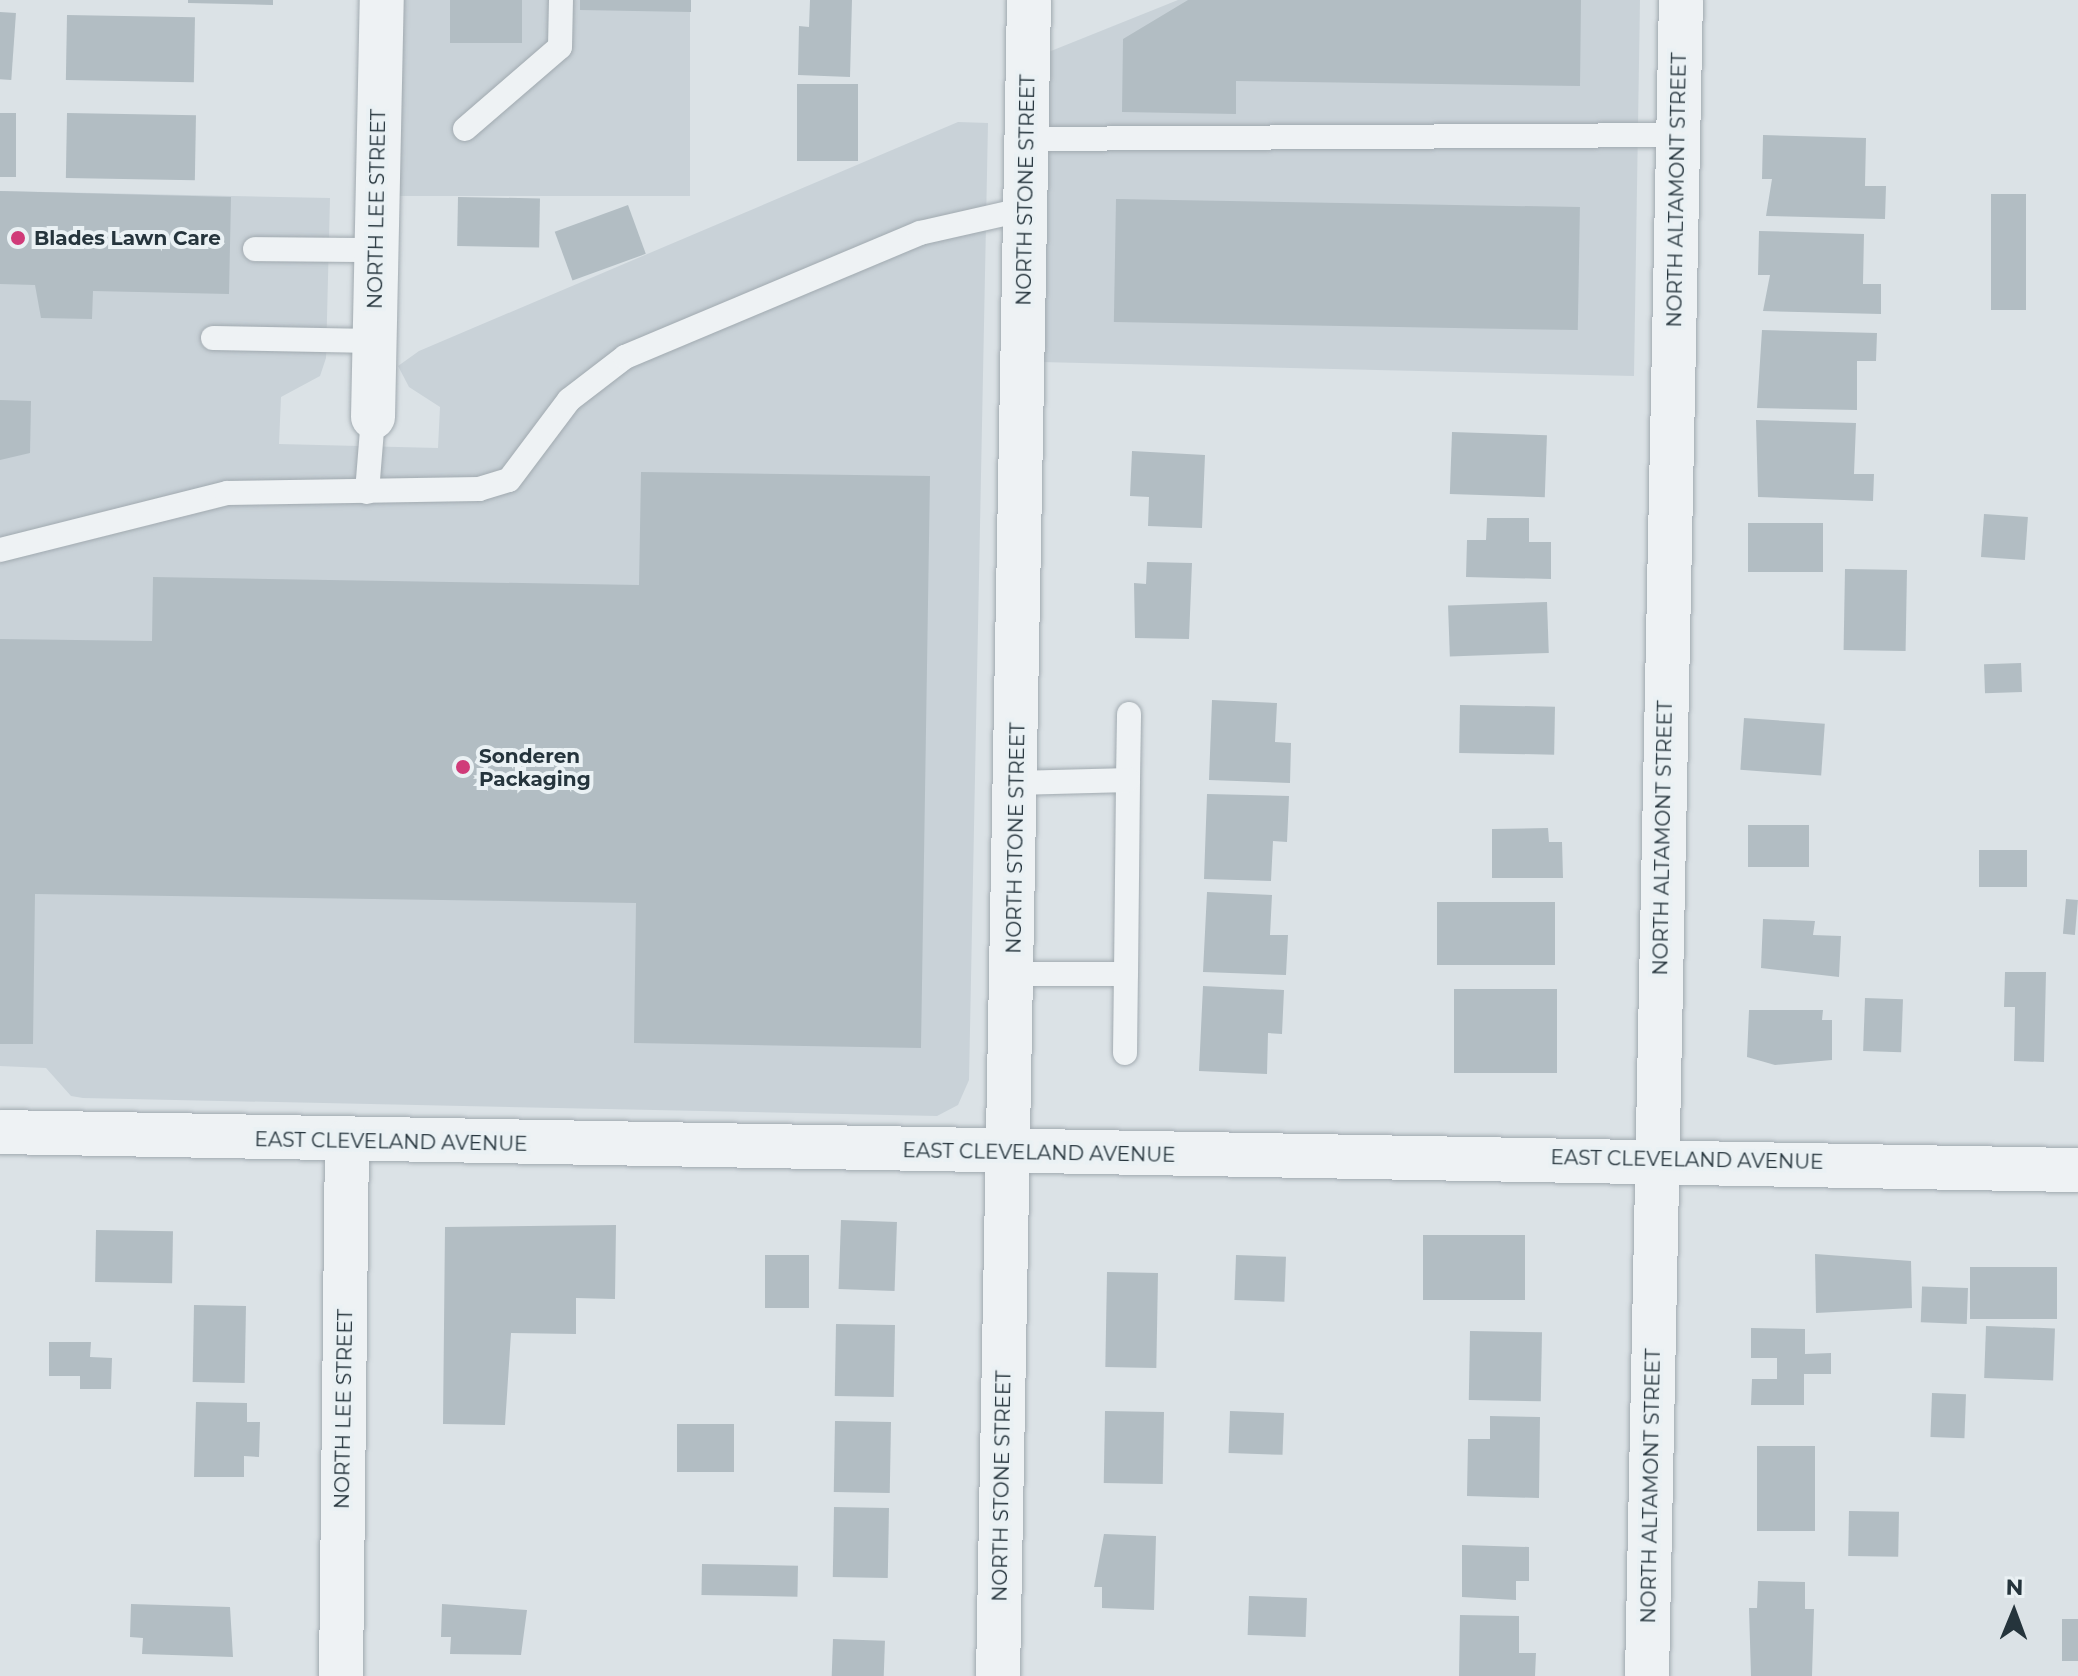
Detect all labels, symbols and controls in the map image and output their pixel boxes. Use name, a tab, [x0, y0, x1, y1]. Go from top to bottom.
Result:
street label: NORTH ALTAMONT STREET	[1663, 52, 1691, 328]
street label: NORTH STONE STREET	[1012, 74, 1040, 306]
street label: NORTH LEE STREET	[363, 109, 391, 309]
place label: Blades Lawn Care	[34, 226, 221, 250]
marker: Blades Lawn Care	[9, 229, 27, 247]
street label: NORTH ALTAMONT STREET	[1649, 700, 1677, 976]
street label: NORTH STONE STREET	[1002, 722, 1030, 954]
place label: Sonderen Packaging	[479, 744, 591, 791]
marker: Sonderen Packaging	[454, 758, 472, 776]
street label: EAST CLEVELAND AVENUE	[254, 1128, 528, 1156]
street label: EAST CLEVELAND AVENUE	[902, 1139, 1176, 1167]
street label: EAST CLEVELAND AVENUE	[1550, 1146, 1824, 1174]
street label: NORTH LEE STREET	[330, 1309, 358, 1509]
street label: NORTH ALTAMONT STREET	[1637, 1348, 1665, 1624]
street label: NORTH STONE STREET	[988, 1370, 1016, 1602]
north arrow	[1974, 1572, 2054, 1652]
text: N	[2005, 1574, 2024, 1601]

